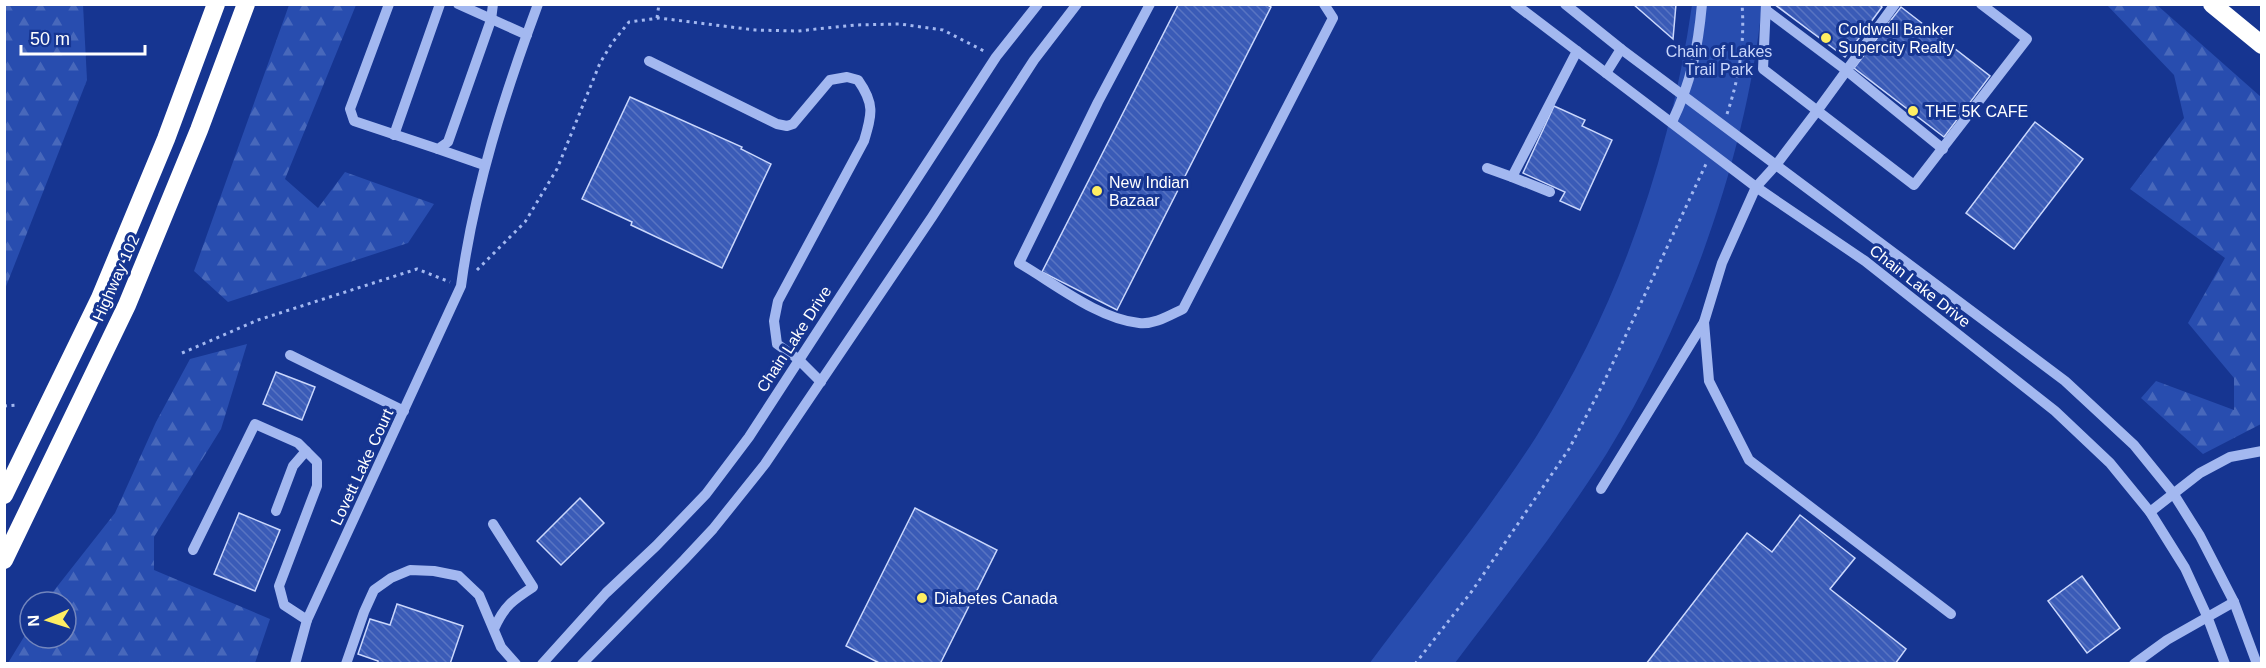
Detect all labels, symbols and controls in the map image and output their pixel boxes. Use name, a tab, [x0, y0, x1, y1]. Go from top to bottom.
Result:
scale bar	[21, 18, 146, 56]
place label: Coldwell Banker Supercity Realty	[1838, 21, 1955, 56]
text: 50 m	[30, 29, 70, 49]
marker: Coldwell Banker Supercity Realty	[1819, 31, 1833, 45]
park label: Chain of Lakes Trail Park	[1666, 43, 1772, 78]
place label: THE 5K CAFE	[1925, 103, 2028, 120]
marker: THE 5K CAFE	[1906, 104, 1920, 118]
place label: New Indian Bazaar	[1109, 174, 1189, 209]
marker: New Indian Bazaar	[1090, 184, 1104, 198]
street label: Highway 102	[89, 232, 143, 324]
street label: Chain Lake Drive	[1866, 242, 1974, 331]
street label: Chain Lake Drive	[753, 283, 835, 395]
street label: Lovett Lake Court	[328, 406, 397, 528]
north arrow	[18, 590, 78, 650]
place label: Diabetes Canada	[934, 590, 1058, 607]
marker: Diabetes Canada	[915, 591, 929, 605]
text: N	[25, 615, 42, 627]

